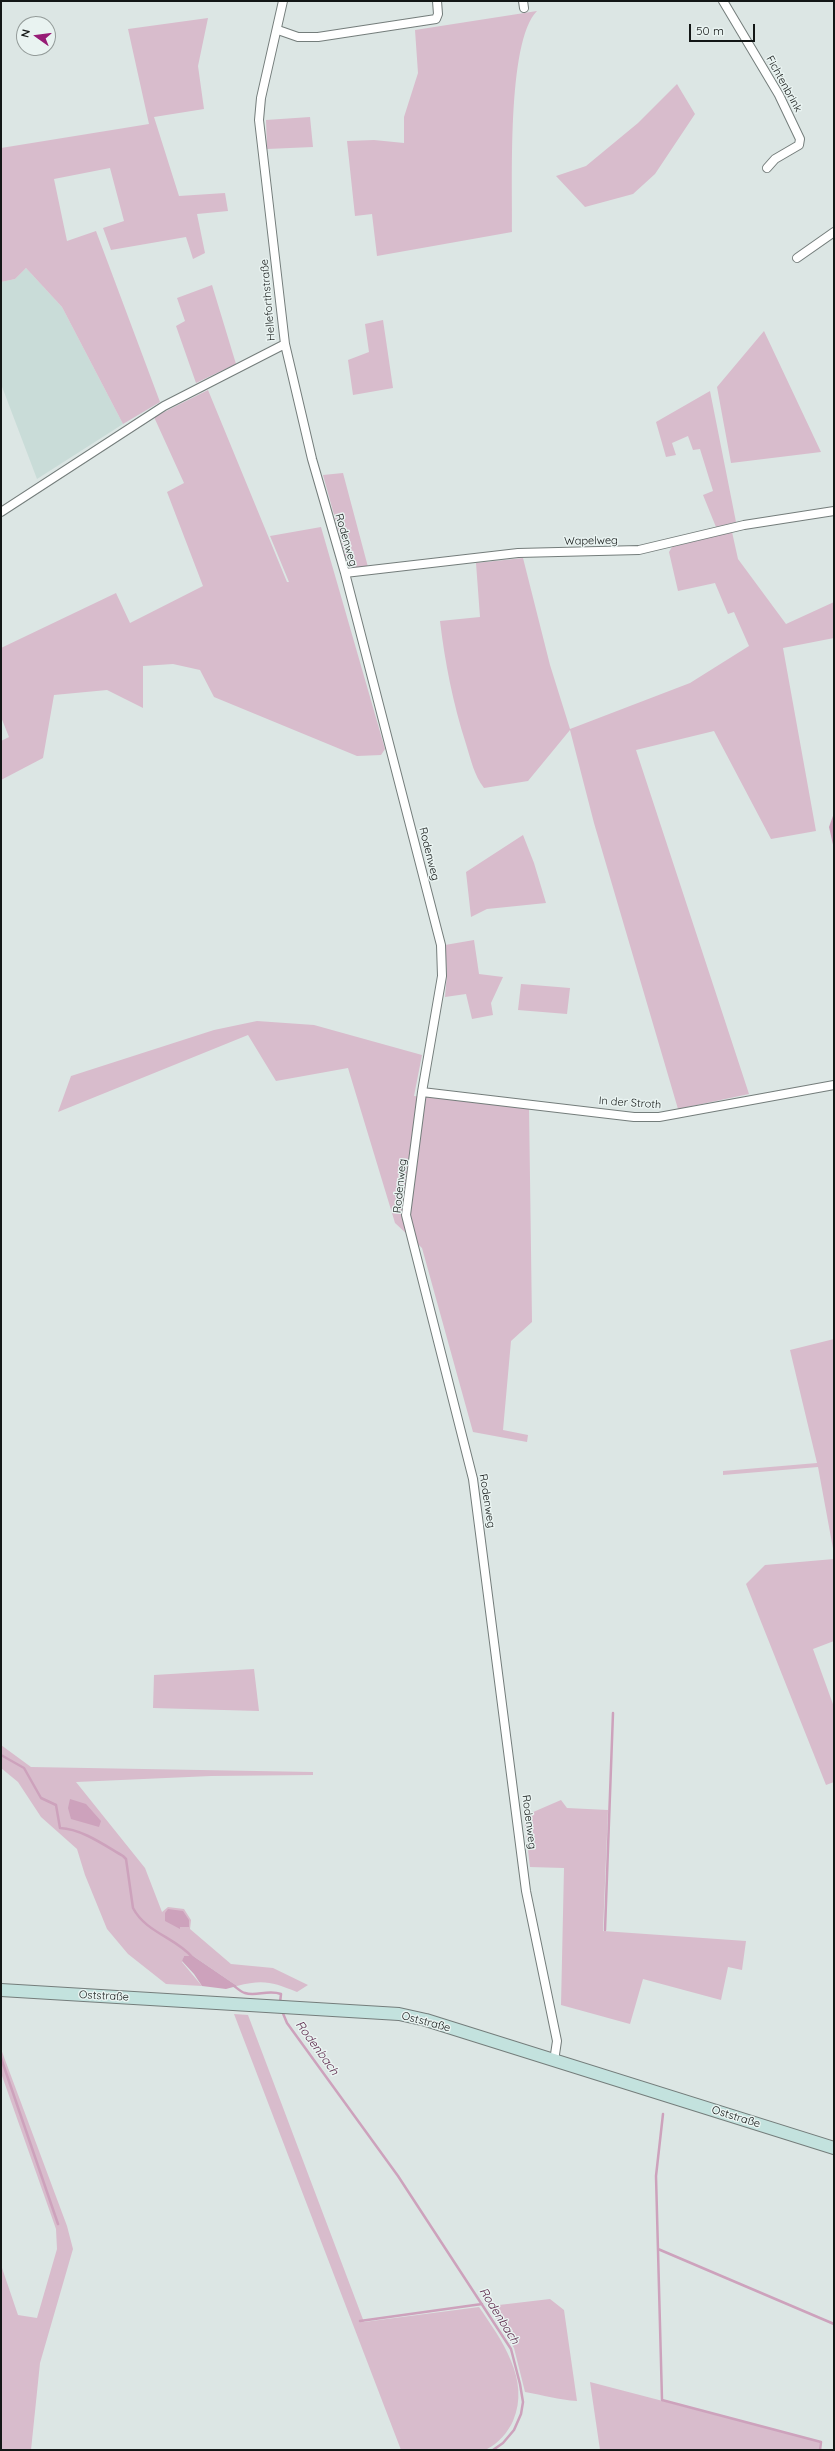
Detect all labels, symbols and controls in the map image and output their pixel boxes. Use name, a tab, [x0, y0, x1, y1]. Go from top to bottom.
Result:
north arrow	[16, 16, 56, 56]
scale bar	[691, 16, 757, 42]
text: 50 m	[696, 23, 724, 38]
text: N	[18, 28, 33, 39]
street label: Fichtenbrink	[763, 54, 805, 114]
street label: Helleforthstraße	[258, 258, 278, 342]
street label: Rodenweg	[332, 512, 360, 568]
street label: Wapelweg	[564, 534, 618, 548]
street label: Rodenweg	[416, 826, 442, 882]
street label: In der Stroth	[598, 1094, 662, 1112]
street label: Rodenweg	[391, 1158, 409, 1214]
street label: Rodenweg	[476, 1473, 498, 1529]
street label: Rodenweg	[519, 1794, 539, 1850]
street label: Oststraße	[79, 1988, 129, 2004]
street label: Oststraße	[400, 2009, 452, 2035]
water label: Rodenbach	[292, 2018, 342, 2078]
street label: Oststraße	[710, 2103, 762, 2131]
water label: Rodenbach	[476, 2285, 522, 2347]

